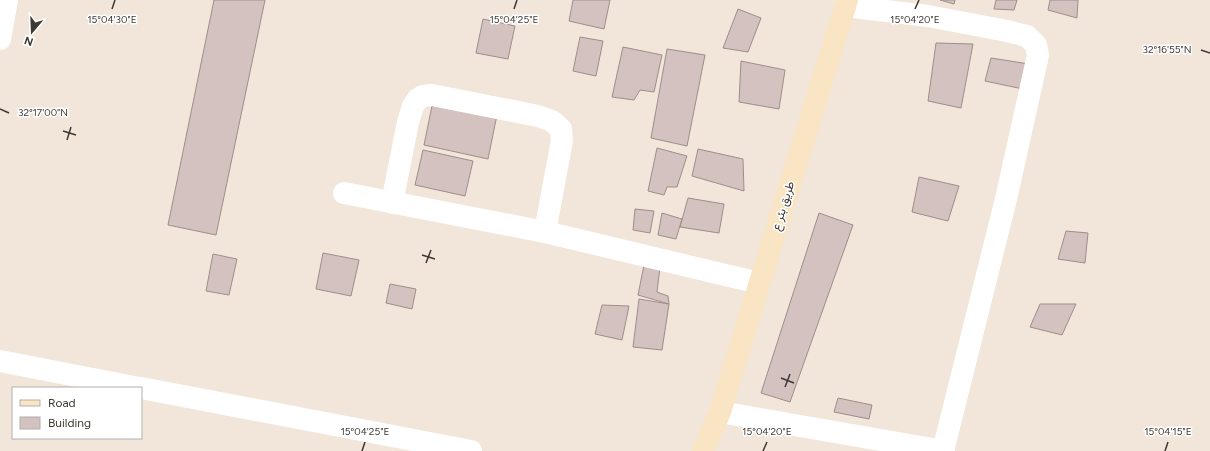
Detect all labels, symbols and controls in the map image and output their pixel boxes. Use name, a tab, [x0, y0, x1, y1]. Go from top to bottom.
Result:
north arrow	[12, 12, 52, 52]
text: 15°04'30"E	[87, 13, 137, 26]
text: 15°04'25"E	[490, 13, 538, 26]
text: 15°04'20"E	[890, 13, 940, 26]
text: N	[23, 33, 35, 49]
text: 32°16'55"N	[1143, 43, 1191, 56]
text: 32°17'00"N	[18, 106, 68, 119]
street label: طريق بئر ع	[769, 179, 799, 233]
legend	[12, 387, 142, 439]
text: Road	[48, 396, 76, 410]
text: Building	[48, 416, 91, 430]
text: 15°04'25"E	[341, 425, 389, 438]
text: 15°04'20"E	[742, 425, 792, 438]
text: 15°04'15"E	[1144, 425, 1192, 438]

